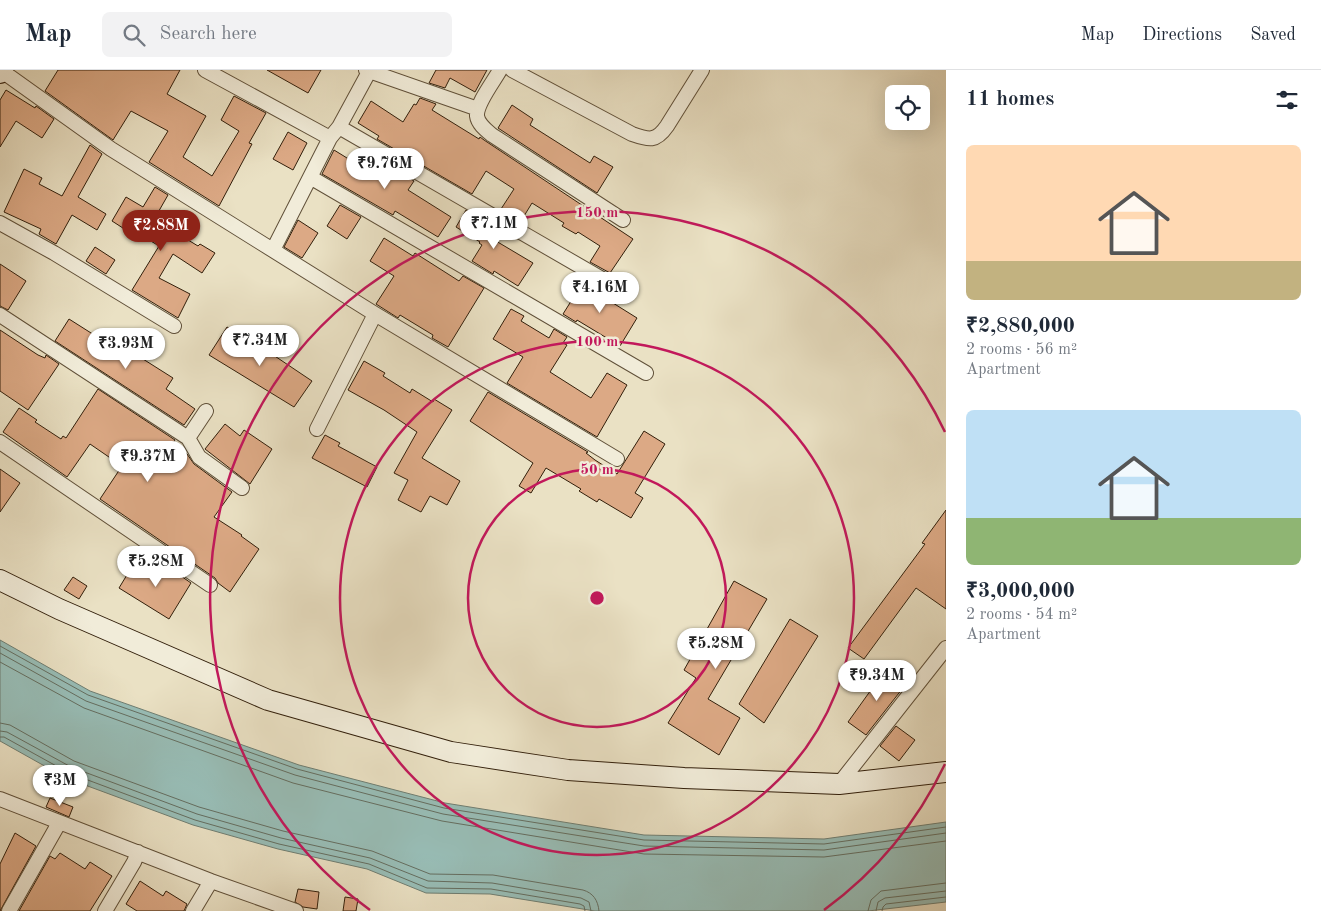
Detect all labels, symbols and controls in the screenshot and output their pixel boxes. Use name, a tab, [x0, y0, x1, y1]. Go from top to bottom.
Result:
search box	[102, 12, 452, 57]
icon: search	[120, 21, 148, 49]
text: Map	[25, 23, 72, 47]
text: Search here	[160, 25, 257, 44]
text: Map	[1081, 26, 1114, 44]
text: Directions	[1142, 26, 1222, 44]
text: Saved	[1250, 26, 1296, 44]
map controls	[885, 85, 930, 130]
button: locate	[885, 85, 930, 130]
icon: filters	[1273, 86, 1301, 114]
text: 11 homes	[966, 89, 1054, 110]
pin: ₹9.76M	[344, 148, 426, 190]
text: ₹9.76M	[357, 156, 413, 172]
icon: home	[1089, 178, 1179, 268]
text: 150 m	[576, 206, 618, 221]
pin: ₹7.1M	[459, 208, 529, 250]
pin: ₹2.88M	[120, 210, 202, 252]
text: ₹7.1M	[471, 216, 517, 232]
text: ₹2.88M	[133, 218, 189, 234]
pin: ₹4.16M	[559, 272, 641, 314]
text: ₹4.16M	[572, 280, 628, 296]
text: ₹2,880,000	[966, 316, 1075, 337]
pin: ₹7.34M	[219, 324, 301, 367]
pin: ₹3.93M	[85, 328, 167, 370]
text: ₹7.34M	[232, 333, 288, 349]
text: 100 m	[576, 335, 618, 350]
text: ₹3.93M	[98, 336, 154, 352]
text: 2 rooms · 56 m²	[966, 342, 1077, 358]
text: Apartment	[966, 362, 1041, 378]
pin: ₹9.37M	[107, 440, 189, 483]
icon: home	[1089, 443, 1179, 533]
text: ₹9.37M	[120, 449, 176, 465]
text: 50 m	[580, 463, 614, 478]
pin: ₹5.28M	[115, 546, 197, 588]
text: ₹5.28M	[128, 554, 184, 570]
text: ₹3,000,000	[966, 581, 1075, 602]
centre of rings	[588, 589, 606, 607]
text: 2 rooms · 54 m²	[966, 607, 1077, 623]
text: Apartment	[966, 627, 1041, 643]
pin: ₹5.28M	[675, 628, 757, 670]
text: ₹5.28M	[688, 636, 744, 652]
pin: ₹9.34M	[836, 660, 918, 702]
text: ₹9.34M	[849, 668, 905, 684]
pin: ₹3M	[36, 764, 84, 807]
text: ₹3M	[44, 773, 76, 789]

